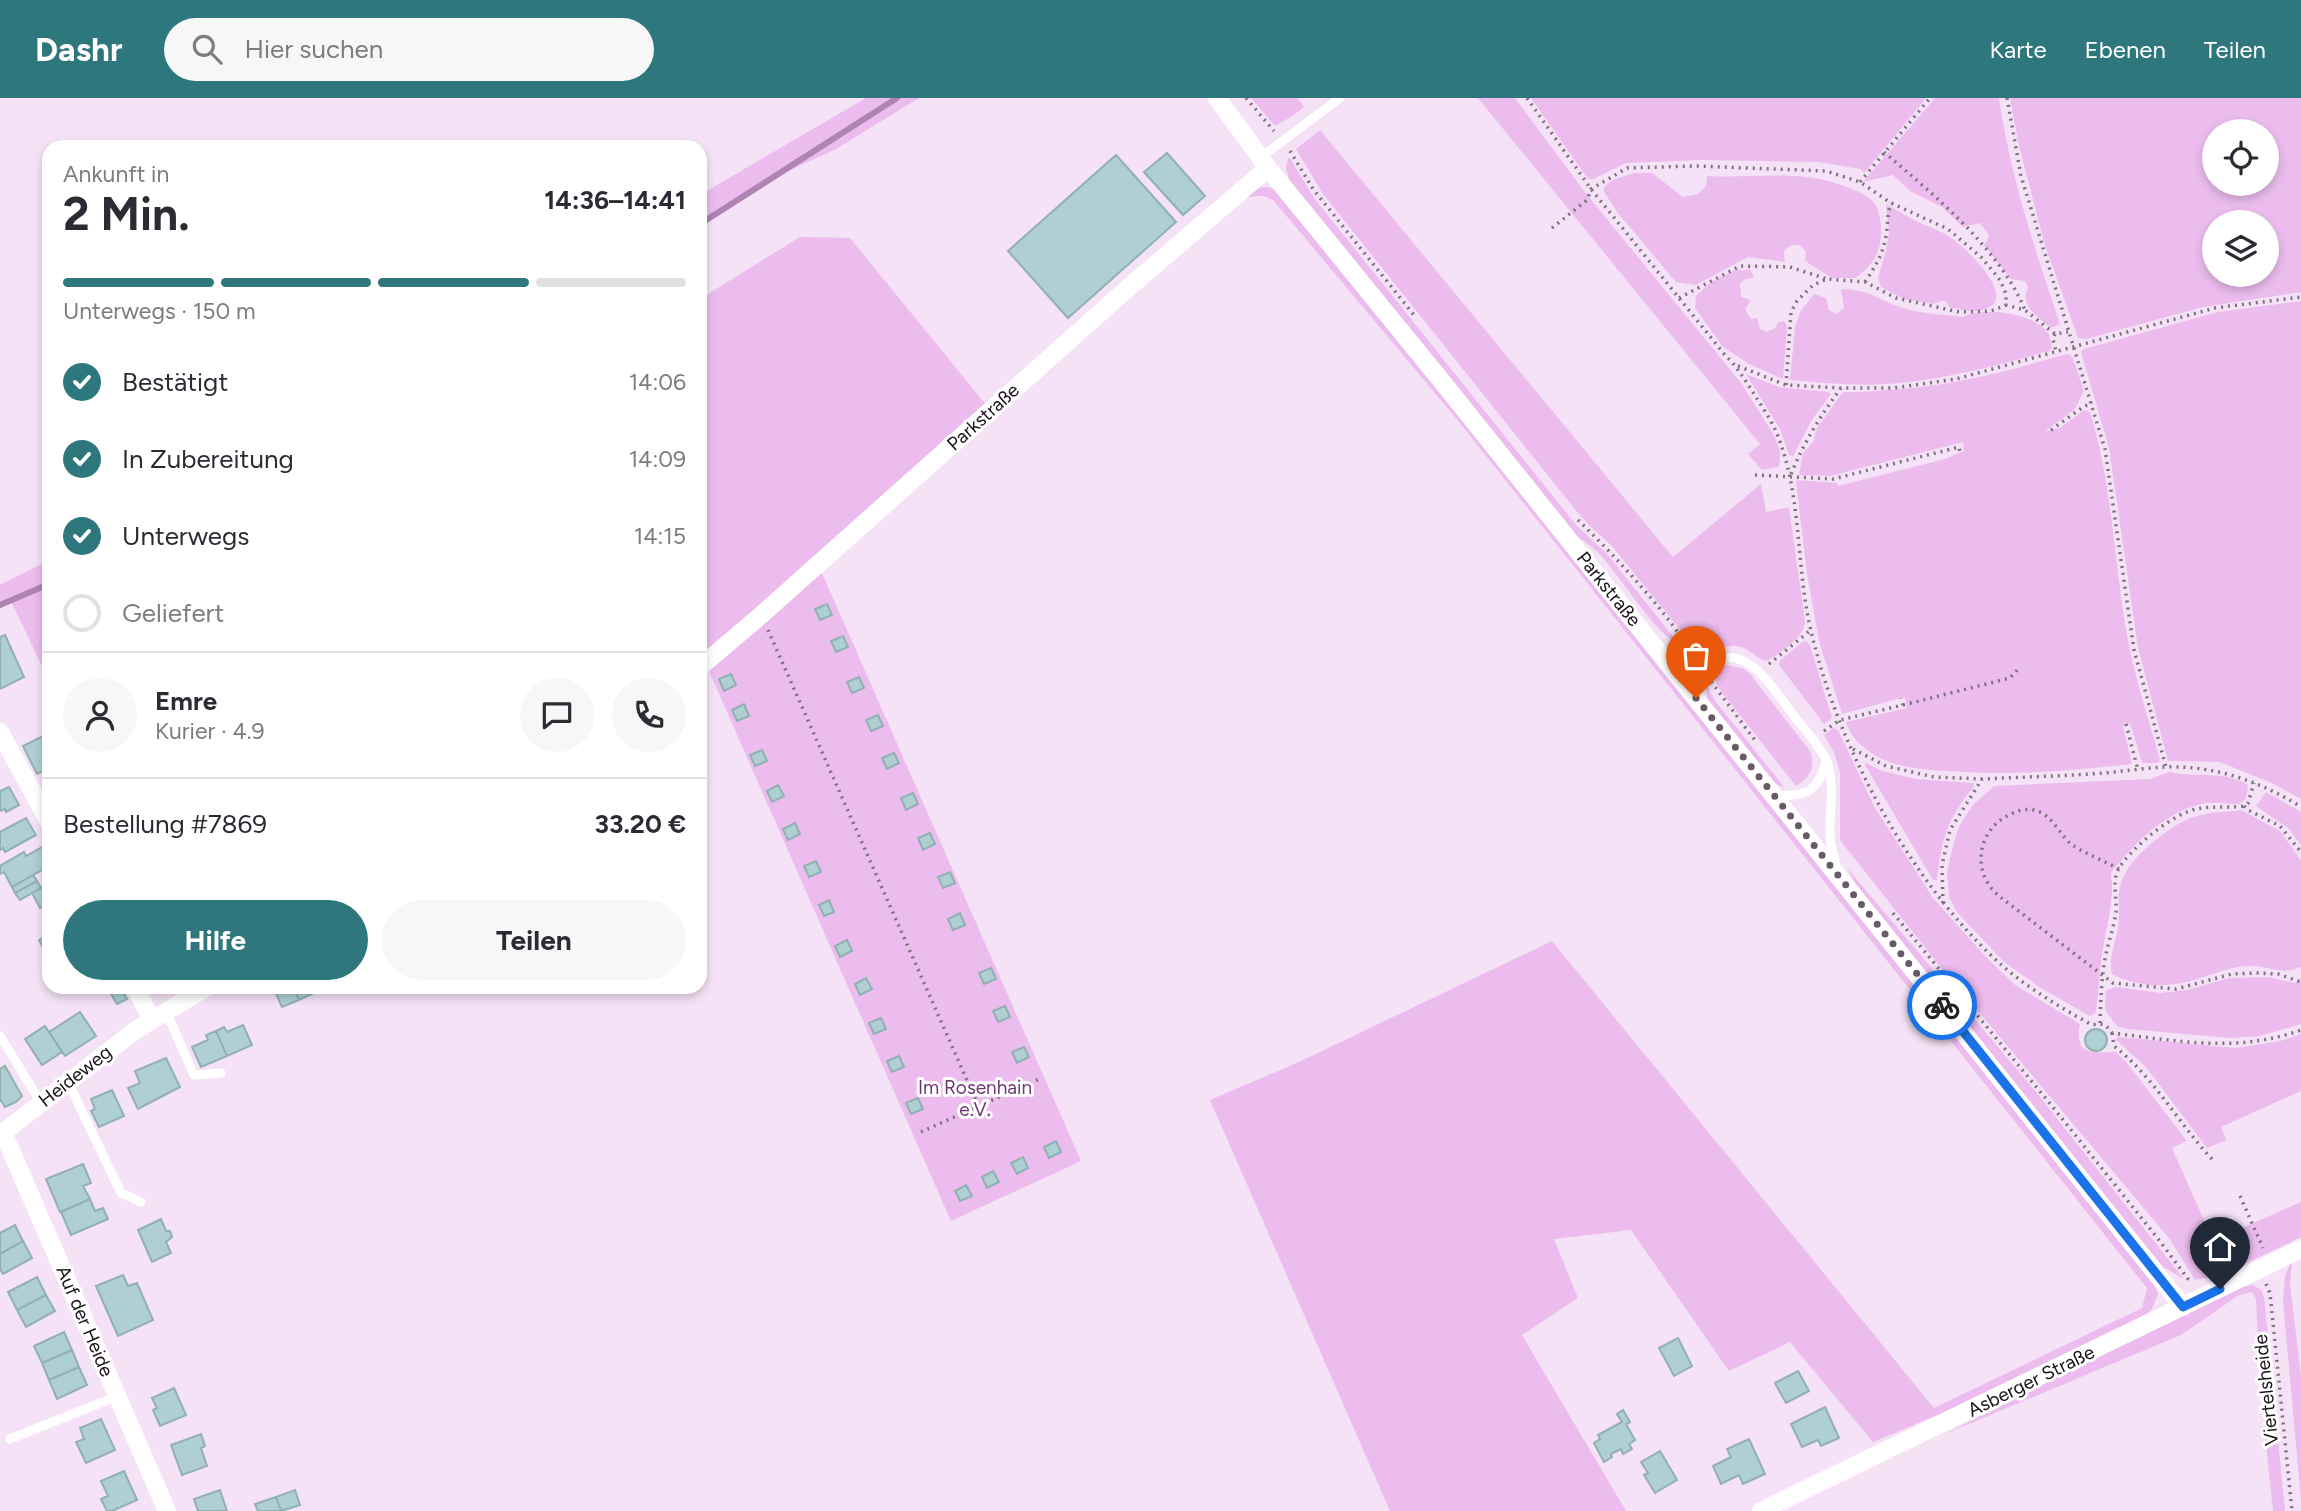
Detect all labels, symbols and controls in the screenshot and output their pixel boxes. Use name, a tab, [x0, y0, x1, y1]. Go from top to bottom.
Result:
search box	[164, 18, 654, 81]
text: Dashr	[35, 30, 122, 69]
icon: search	[188, 30, 226, 68]
text: Hier suchen	[244, 33, 383, 65]
text: Karte	[1990, 35, 2047, 64]
text: Ebenen	[2085, 35, 2166, 64]
text: Teilen	[2204, 35, 2266, 64]
map controls	[2202, 119, 2279, 287]
button: locate	[2202, 119, 2279, 196]
text: Ankunft in	[63, 160, 169, 188]
text: 14:36–14:41	[544, 184, 686, 216]
text: 2 Min.	[63, 186, 190, 242]
button: layers	[2202, 210, 2279, 287]
text: Unterwegs · 150 m	[63, 297, 256, 325]
icon: check	[63, 363, 101, 401]
text: Bestätigt	[122, 366, 228, 398]
text: 14:06	[629, 368, 686, 396]
street label: Parkstraße	[942, 379, 1024, 455]
icon: check	[63, 440, 101, 478]
text: In Zubereitung	[122, 443, 294, 475]
text: 14:09	[629, 445, 686, 473]
icon: check	[63, 517, 101, 555]
text: Unterwegs	[122, 520, 249, 552]
text: 14:15	[634, 522, 686, 550]
street label: Parkstraße	[1572, 547, 1646, 631]
text: Geliefert	[122, 597, 224, 629]
pin	[1666, 626, 1726, 698]
icon: bag	[1677, 637, 1715, 675]
button: person	[63, 678, 137, 752]
button: chat	[520, 678, 594, 752]
button: phone	[612, 678, 686, 752]
text: Emre	[155, 685, 217, 717]
text: Kurier · 4.9	[155, 717, 265, 745]
text: Bestellung #7869	[63, 808, 267, 840]
text: 33.20 €	[594, 808, 686, 840]
button: Hilfe	[63, 900, 368, 980]
button: Teilen	[382, 900, 686, 980]
courier	[1907, 970, 1977, 1040]
icon: bike	[1923, 986, 1961, 1024]
street label: Heideweg	[34, 1040, 116, 1112]
park label: Im Rosenhain e.V.	[918, 1076, 1032, 1121]
pin	[2190, 1217, 2250, 1289]
icon: home	[2201, 1228, 2239, 1266]
street label: Auf der Heide	[51, 1262, 119, 1380]
street label: Viertelsheide	[2249, 1333, 2283, 1447]
street label: Asberger Straße	[1964, 1340, 2098, 1422]

